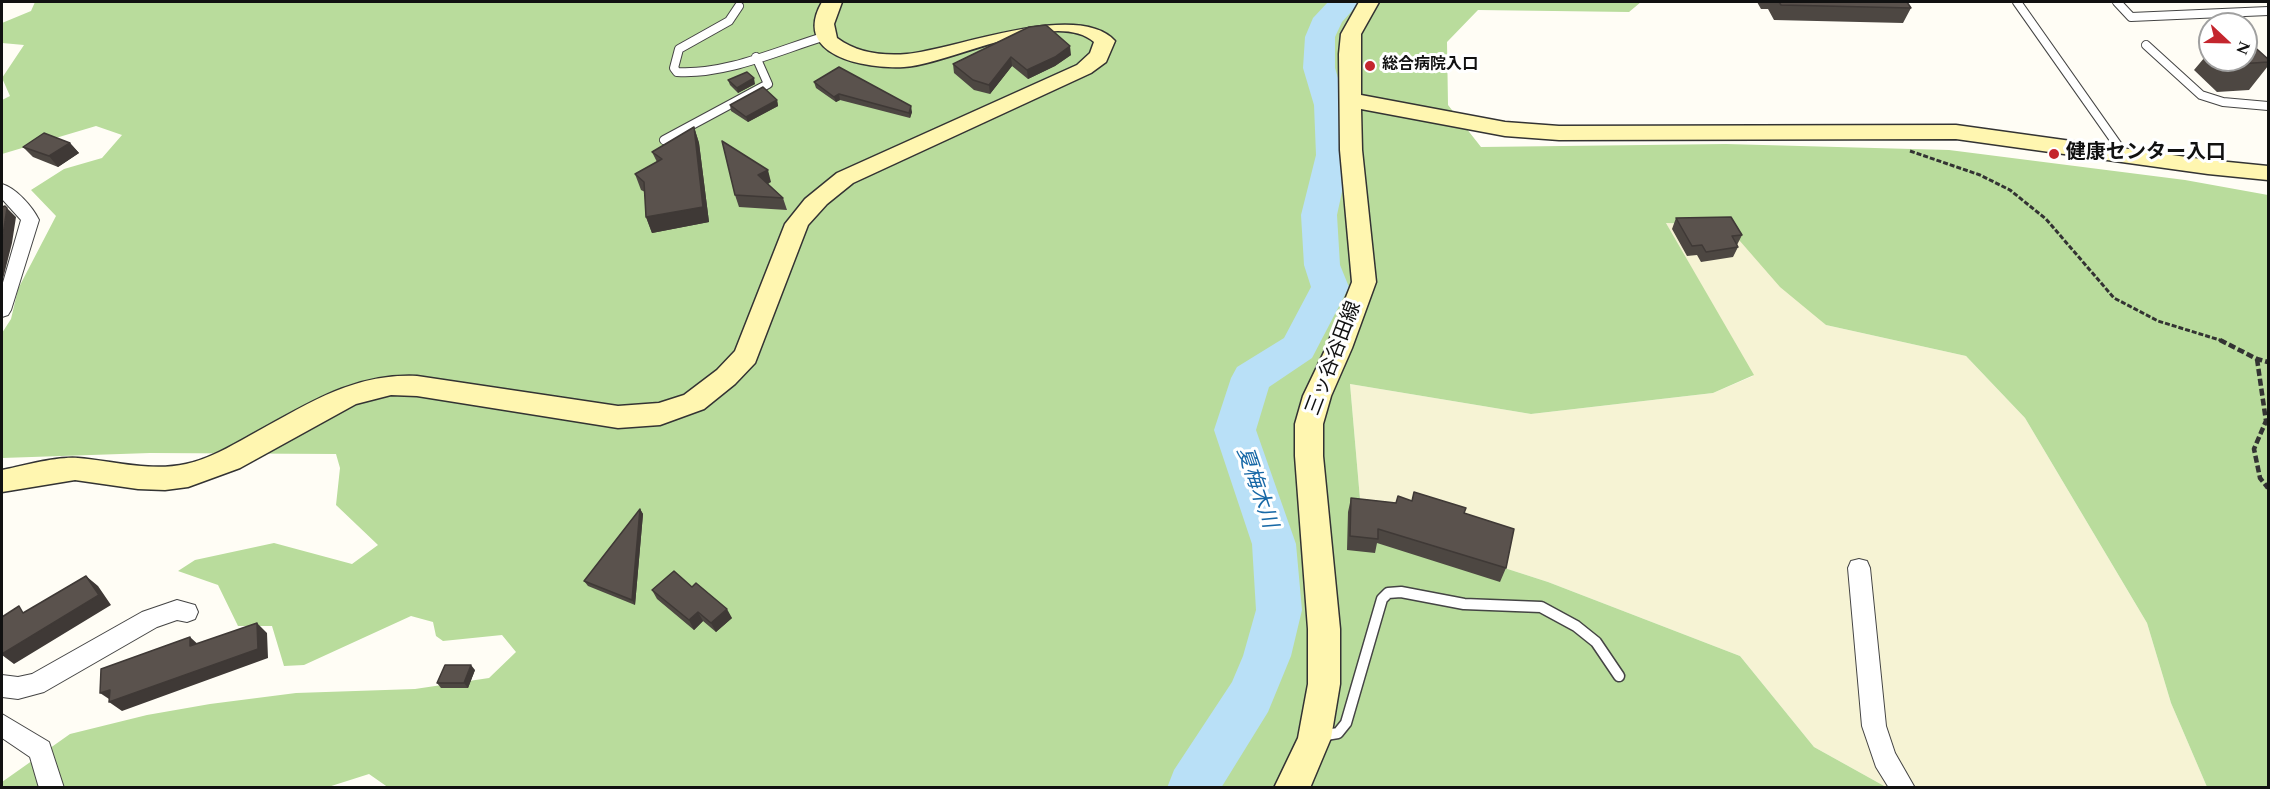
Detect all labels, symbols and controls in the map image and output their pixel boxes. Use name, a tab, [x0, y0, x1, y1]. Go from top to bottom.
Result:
north arrow	[2198, 12, 2258, 72]
text: N	[2229, 37, 2256, 59]
place label: 総合病院入口	[1382, 56, 1478, 76]
marker: 総合病院入口	[1363, 59, 1377, 73]
place label: 健康センター入口	[2066, 142, 2226, 166]
marker: 健康センター入口	[2047, 147, 2061, 161]
street label: 三ッ谷谷田線	[1302, 299, 1368, 419]
water label: 夏梅木川	[1229, 444, 1281, 532]

